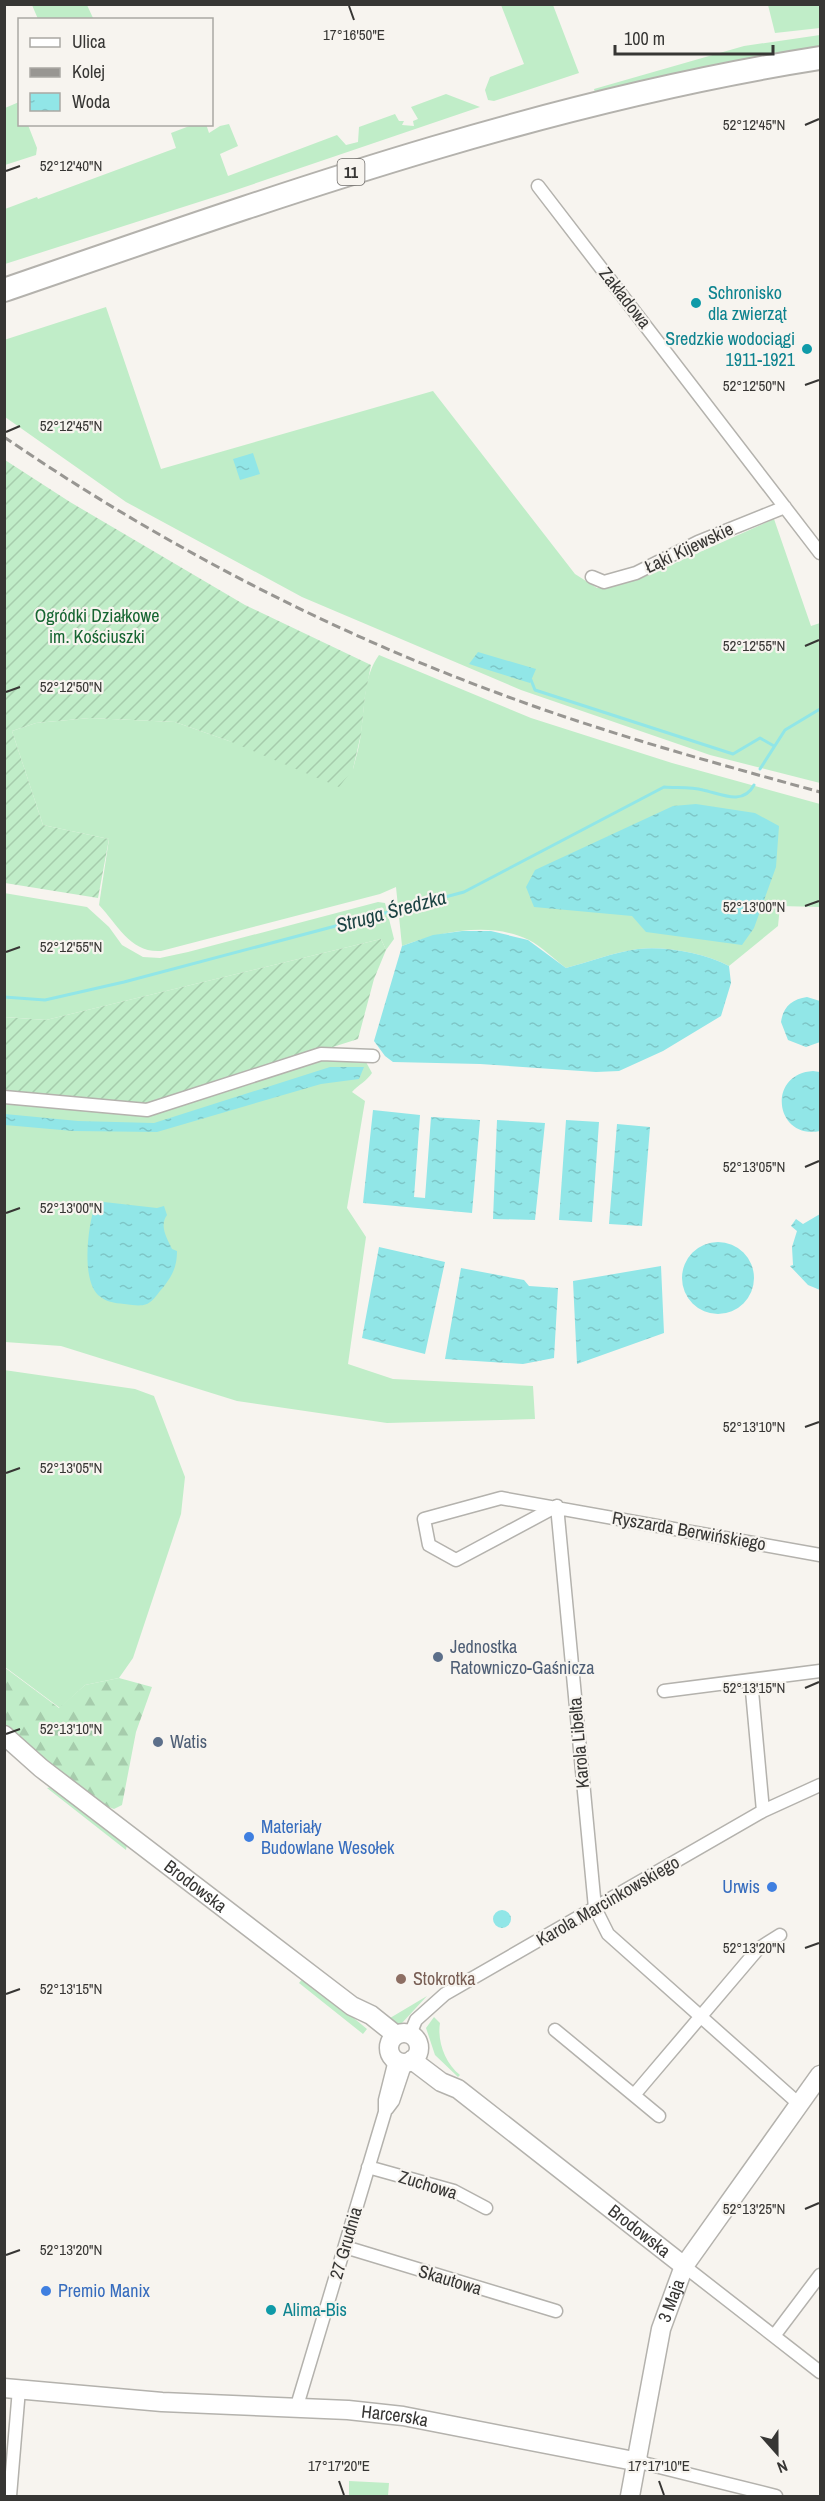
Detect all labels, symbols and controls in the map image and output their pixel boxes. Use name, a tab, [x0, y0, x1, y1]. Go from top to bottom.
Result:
legend	[18, 18, 213, 126]
scale bar	[615, 18, 772, 56]
text: 17°16'50"E	[323, 24, 385, 45]
text: 100 m	[624, 26, 665, 51]
text: Ulica	[72, 29, 106, 54]
text: Kolej	[72, 59, 105, 84]
text: Woda	[72, 89, 110, 114]
text: 52°12'45"N	[723, 114, 785, 135]
text: 52°12'40"N	[40, 155, 102, 176]
road number: 11	[338, 159, 364, 185]
street label: Zakładowa	[594, 262, 657, 334]
place label: Schronisko dla zwierząt	[708, 280, 787, 326]
marker: Schronisko dla zwierząt	[689, 296, 703, 310]
place label: Sredzkie wodociągi 1911-1921	[665, 326, 796, 372]
marker: Sredzkie wodociągi 1911-1921	[800, 342, 814, 356]
text: 52°12'50"N	[723, 375, 785, 396]
text: 52°12'45"N	[40, 415, 102, 436]
street label: Łąki Kijewskie	[640, 516, 737, 579]
park label: Ogródki Działkowe im. Kościuszki	[35, 603, 159, 649]
text: 52°12'55"N	[723, 635, 785, 656]
text: 52°12'50"N	[40, 676, 102, 697]
water label: Struga Średzka	[333, 883, 449, 938]
text: 52°13'00"N	[723, 896, 785, 917]
text: 52°12'55"N	[40, 936, 102, 957]
text: 52°13'05"N	[723, 1156, 785, 1177]
text: 52°13'00"N	[40, 1197, 102, 1218]
text: 52°13'10"N	[723, 1416, 785, 1437]
text: 52°13'05"N	[40, 1457, 102, 1478]
street label: Ryszarda Berwińskiego	[610, 1505, 768, 1556]
place label: Jednostka Ratowniczo-Gaśnicza	[450, 1634, 594, 1680]
marker: Jednostka Ratowniczo-Gaśnicza	[431, 1650, 445, 1664]
text: 52°13'15"N	[723, 1677, 785, 1698]
street label: Karola Libelta	[562, 1697, 595, 1790]
text: 52°13'10"N	[40, 1718, 102, 1739]
place label: Watis	[170, 1729, 207, 1754]
marker: Watis	[151, 1735, 165, 1749]
place label: Materiały Budowlane Wesołek	[261, 1814, 395, 1860]
marker: Materiały Budowlane Wesołek	[242, 1830, 256, 1844]
street label: Karola Marcinkowskiego	[532, 1849, 684, 1952]
street label: Brodowska	[159, 1854, 232, 1918]
place label: Urwis	[722, 1874, 760, 1899]
marker: Urwis	[765, 1880, 779, 1894]
text: 52°13'20"N	[723, 1937, 785, 1958]
place label: Stokrotka	[413, 1966, 475, 1991]
marker: Stokrotka	[394, 1972, 408, 1986]
text: 52°13'15"N	[40, 1978, 102, 1999]
street label: Zuchowa	[396, 2164, 460, 2205]
street label: Brodowska	[603, 2198, 676, 2263]
text: 52°13'25"N	[723, 2198, 785, 2219]
street label: 27 Grudnia	[323, 2204, 368, 2282]
text: 52°13'20"N	[40, 2239, 102, 2260]
street label: Skautowa	[415, 2258, 485, 2301]
street label: 3 Maja	[652, 2275, 690, 2326]
place label: Premio Manix	[58, 2278, 150, 2303]
marker: Premio Manix	[39, 2284, 53, 2298]
place label: Alima-Bis	[282, 2297, 347, 2322]
marker: Alima-Bis	[264, 2303, 278, 2317]
street label: Harcerska	[360, 2399, 431, 2433]
north arrow	[747, 2423, 807, 2483]
text: 17°17'20"E	[308, 2455, 370, 2476]
text: 17°17'10"E	[628, 2455, 690, 2476]
text: N	[774, 2455, 791, 2479]

